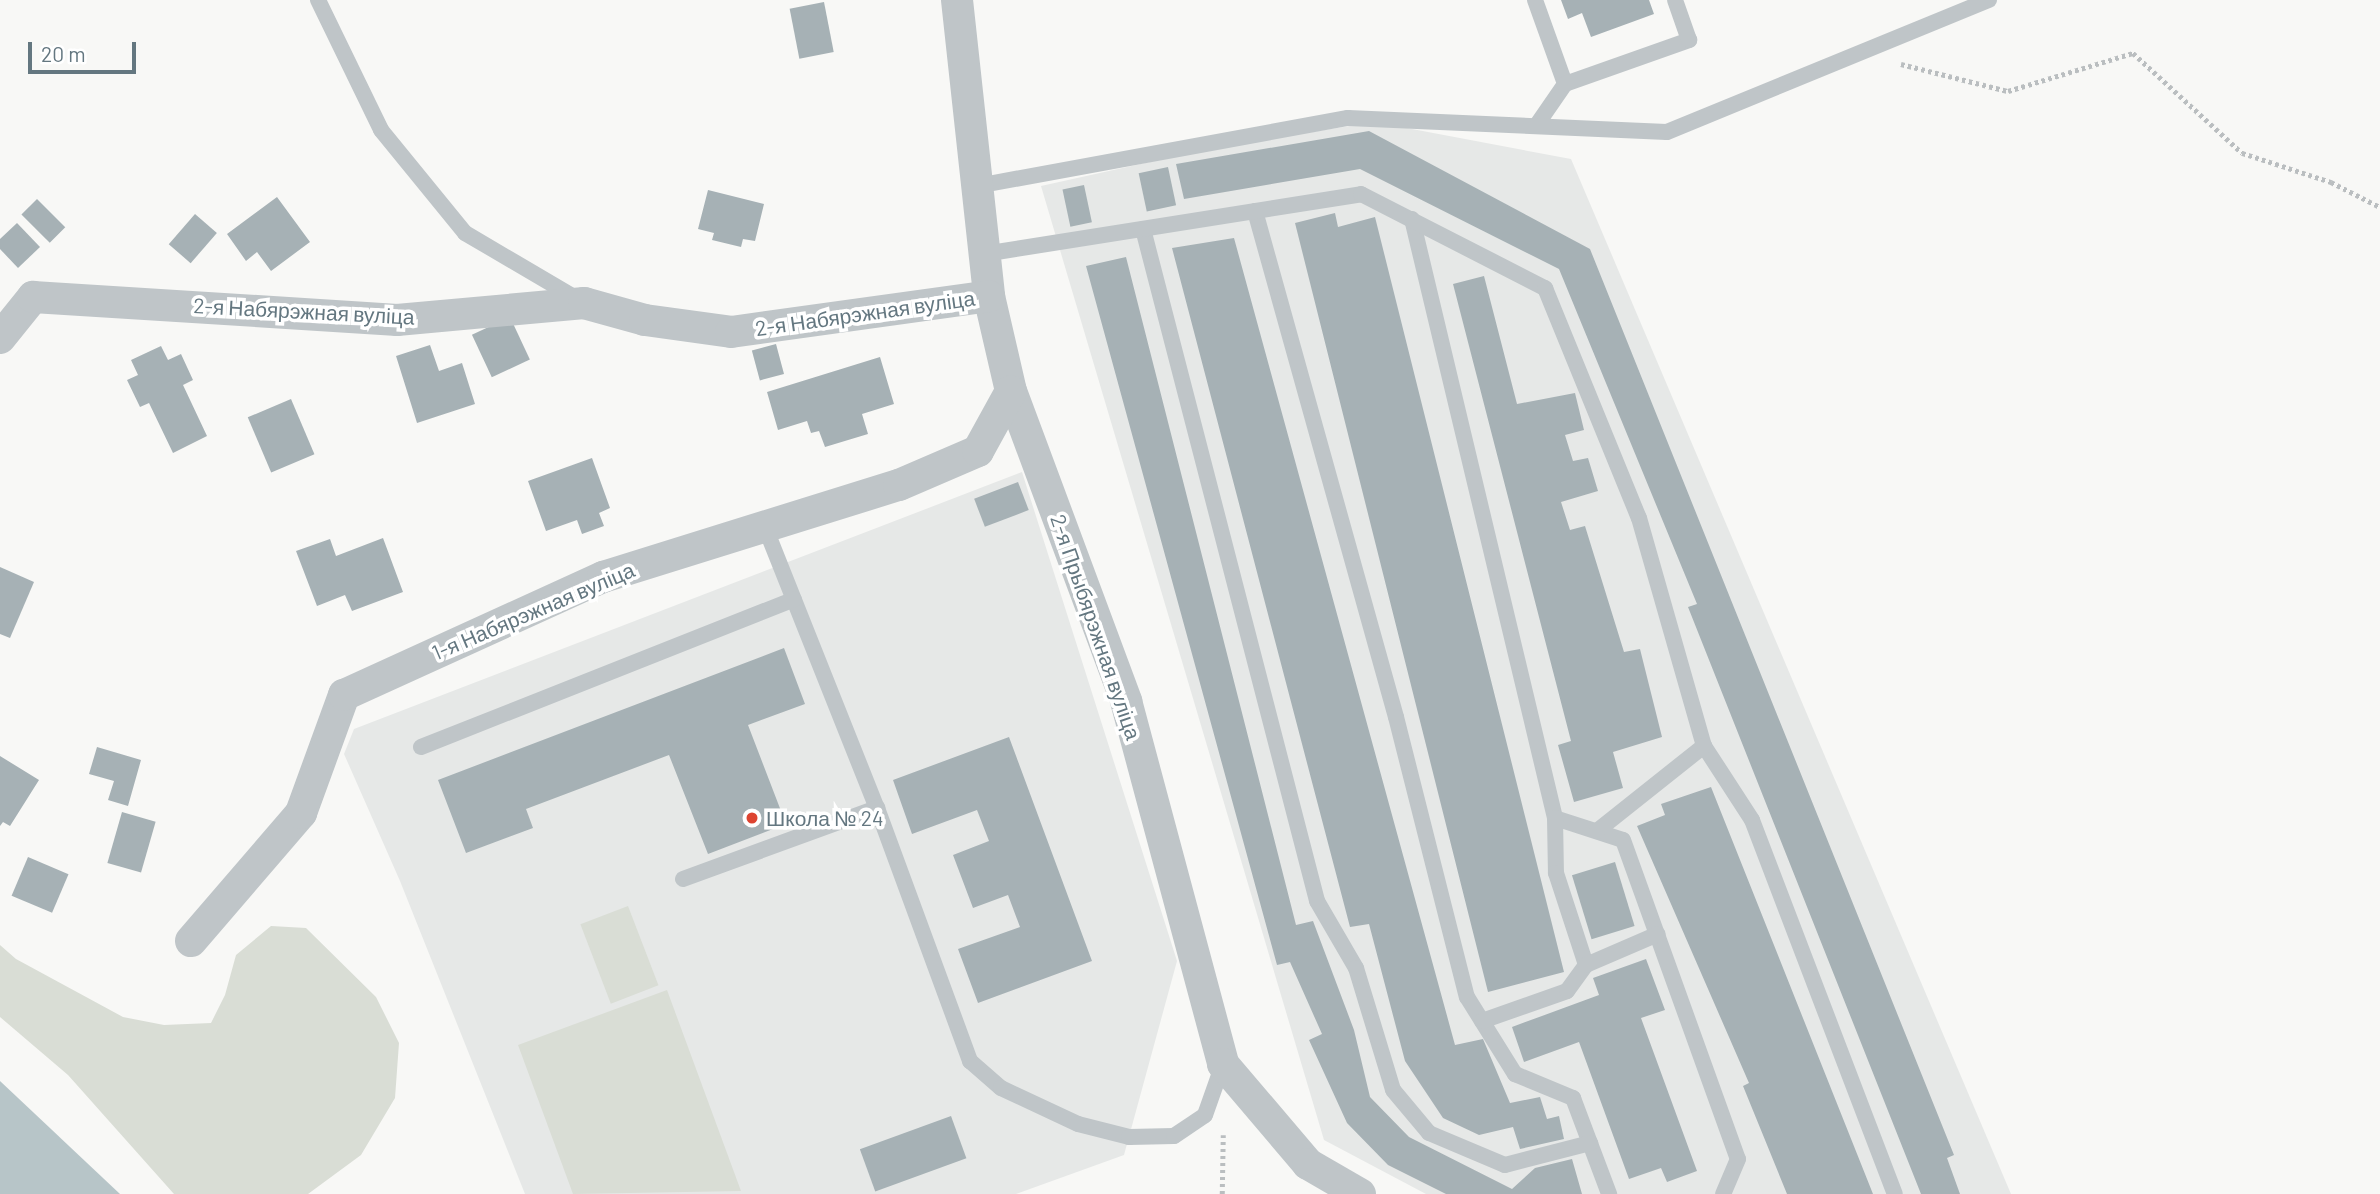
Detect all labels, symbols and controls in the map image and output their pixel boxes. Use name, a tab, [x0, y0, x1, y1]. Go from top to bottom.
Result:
scale bar	[32, 28, 140, 72]
text: 20 m	[41, 41, 86, 66]
street label: 2-я Набярэжная вуліца	[754, 285, 976, 341]
street label: 2-я Набярэжная вуліца	[193, 293, 415, 329]
street label: 2-я Прыбярэжная вуліца	[1046, 511, 1146, 743]
street label: 1-я Набярэжная вуліца	[428, 557, 638, 665]
place label: Школа № 24	[766, 805, 884, 831]
marker: Школа № 24	[744, 810, 760, 826]

